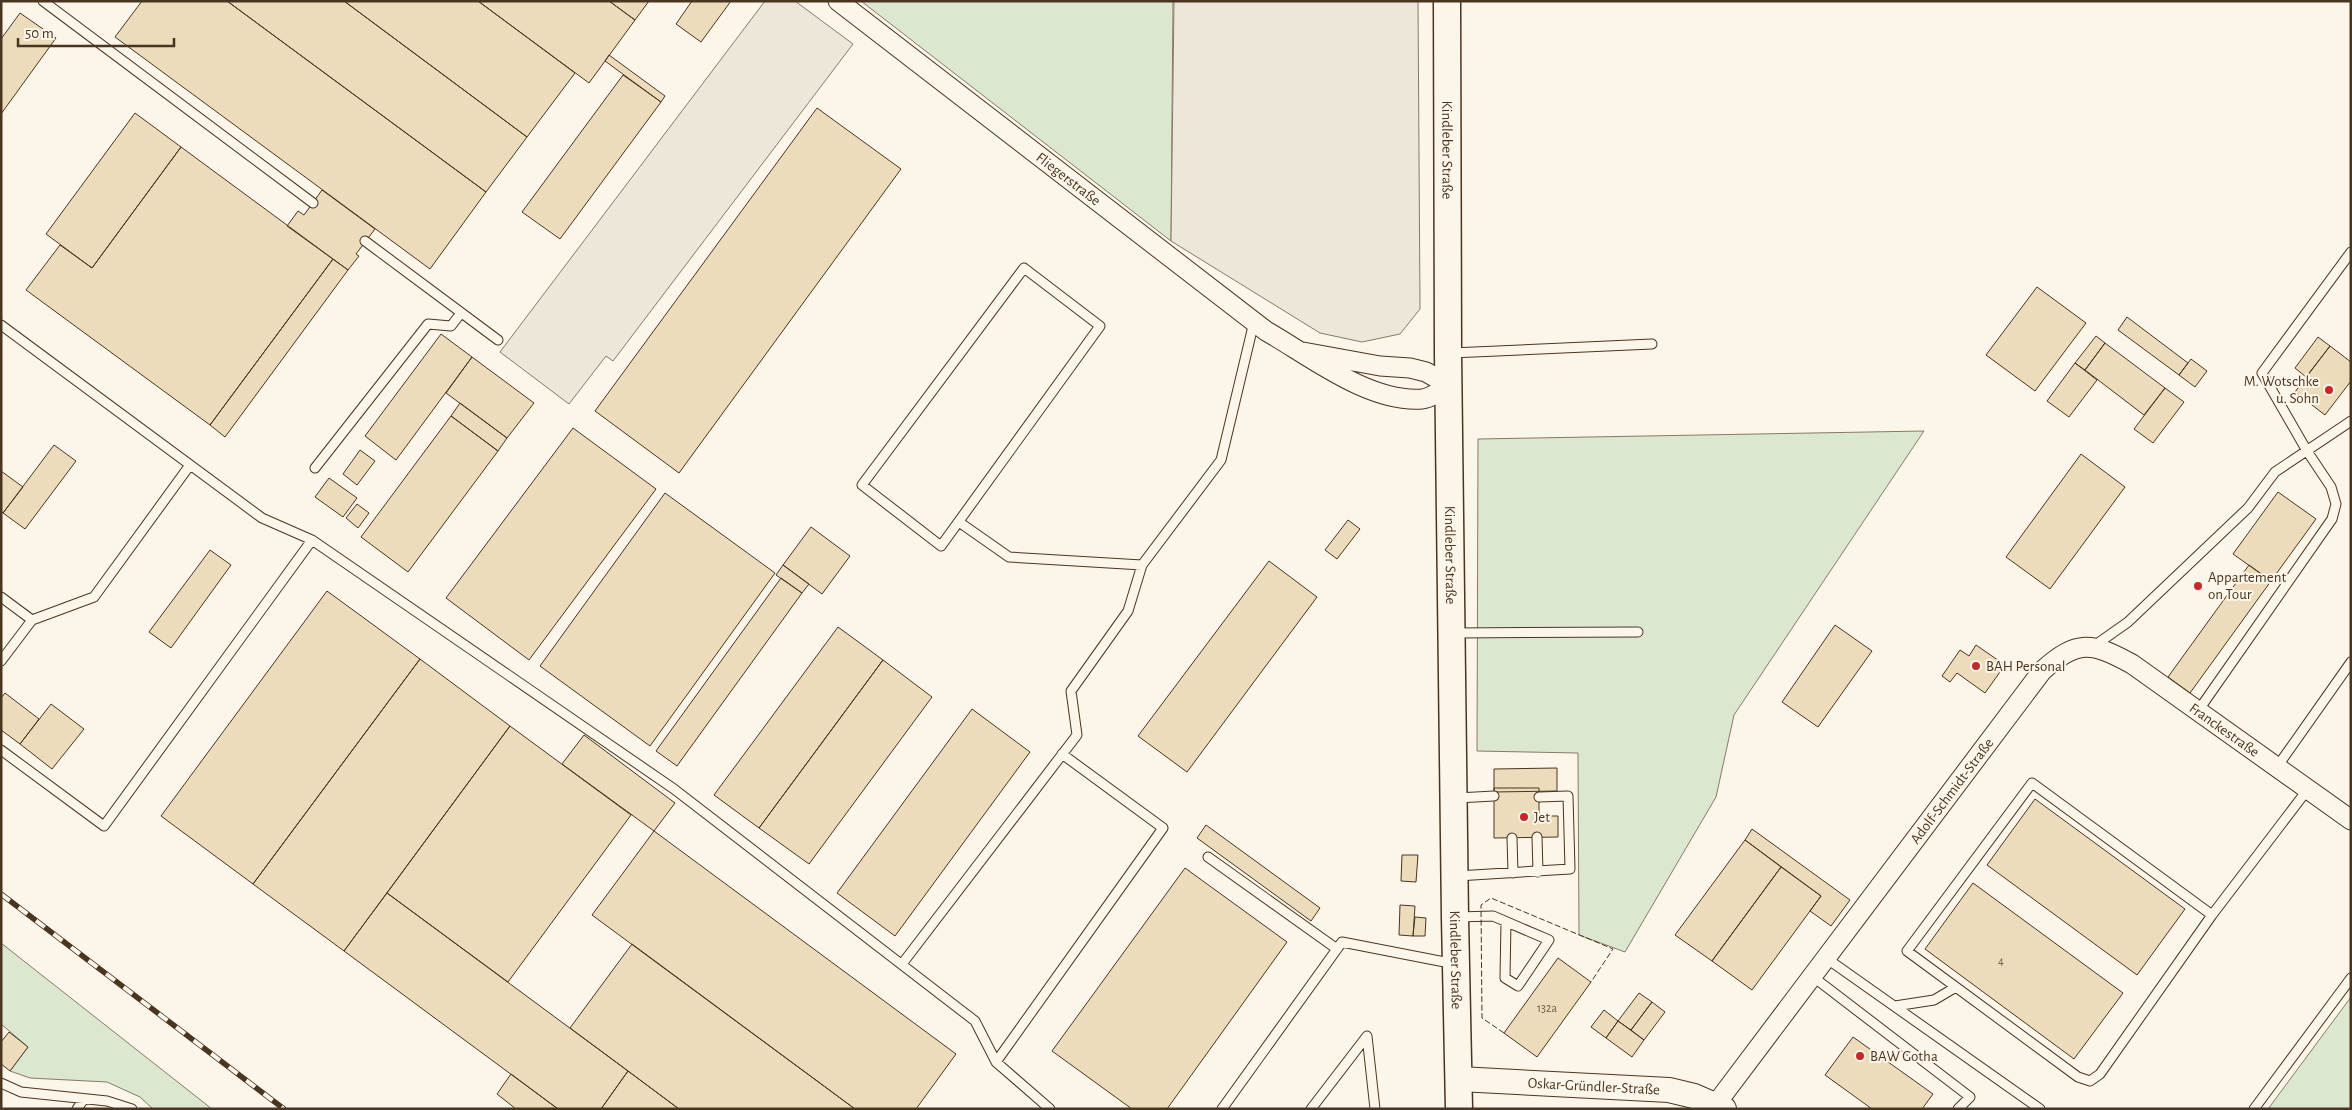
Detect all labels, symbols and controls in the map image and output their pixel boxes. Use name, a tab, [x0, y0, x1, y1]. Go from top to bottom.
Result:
scale bar	[18, 15, 174, 47]
text: 50 m	[25, 26, 54, 41]
street label: Kindleber Straße	[1439, 101, 1455, 199]
street label: Fliegerstraße	[1033, 150, 1103, 209]
place label: M. Wotschke u. Sohn	[2244, 374, 2319, 406]
marker: M. Wotschke u. Sohn	[2323, 384, 2335, 396]
street label: Kindleber Straße	[1442, 506, 1458, 605]
place label: Appartement on Tour	[2208, 570, 2286, 602]
marker: Appartement on Tour	[2192, 580, 2204, 592]
place label: BAH Personal	[1986, 659, 2066, 674]
marker: BAH Personal	[1970, 660, 1982, 672]
street label: Franckestraße	[2186, 700, 2262, 760]
street label: Adolf-Schmidt-Straße	[1908, 735, 1997, 847]
place label: Jet	[1534, 810, 1550, 825]
marker: Jet	[1518, 811, 1530, 823]
street label: Kindleber Straße	[1447, 910, 1464, 1010]
house number: 4	[1998, 955, 2004, 967]
house number: 132a	[1537, 1002, 1557, 1014]
place label: BAW Gotha	[1870, 1049, 1938, 1064]
marker: BAW Gotha	[1854, 1050, 1866, 1062]
street label: Oskar-Gründler-Straße	[1527, 1076, 1660, 1098]

